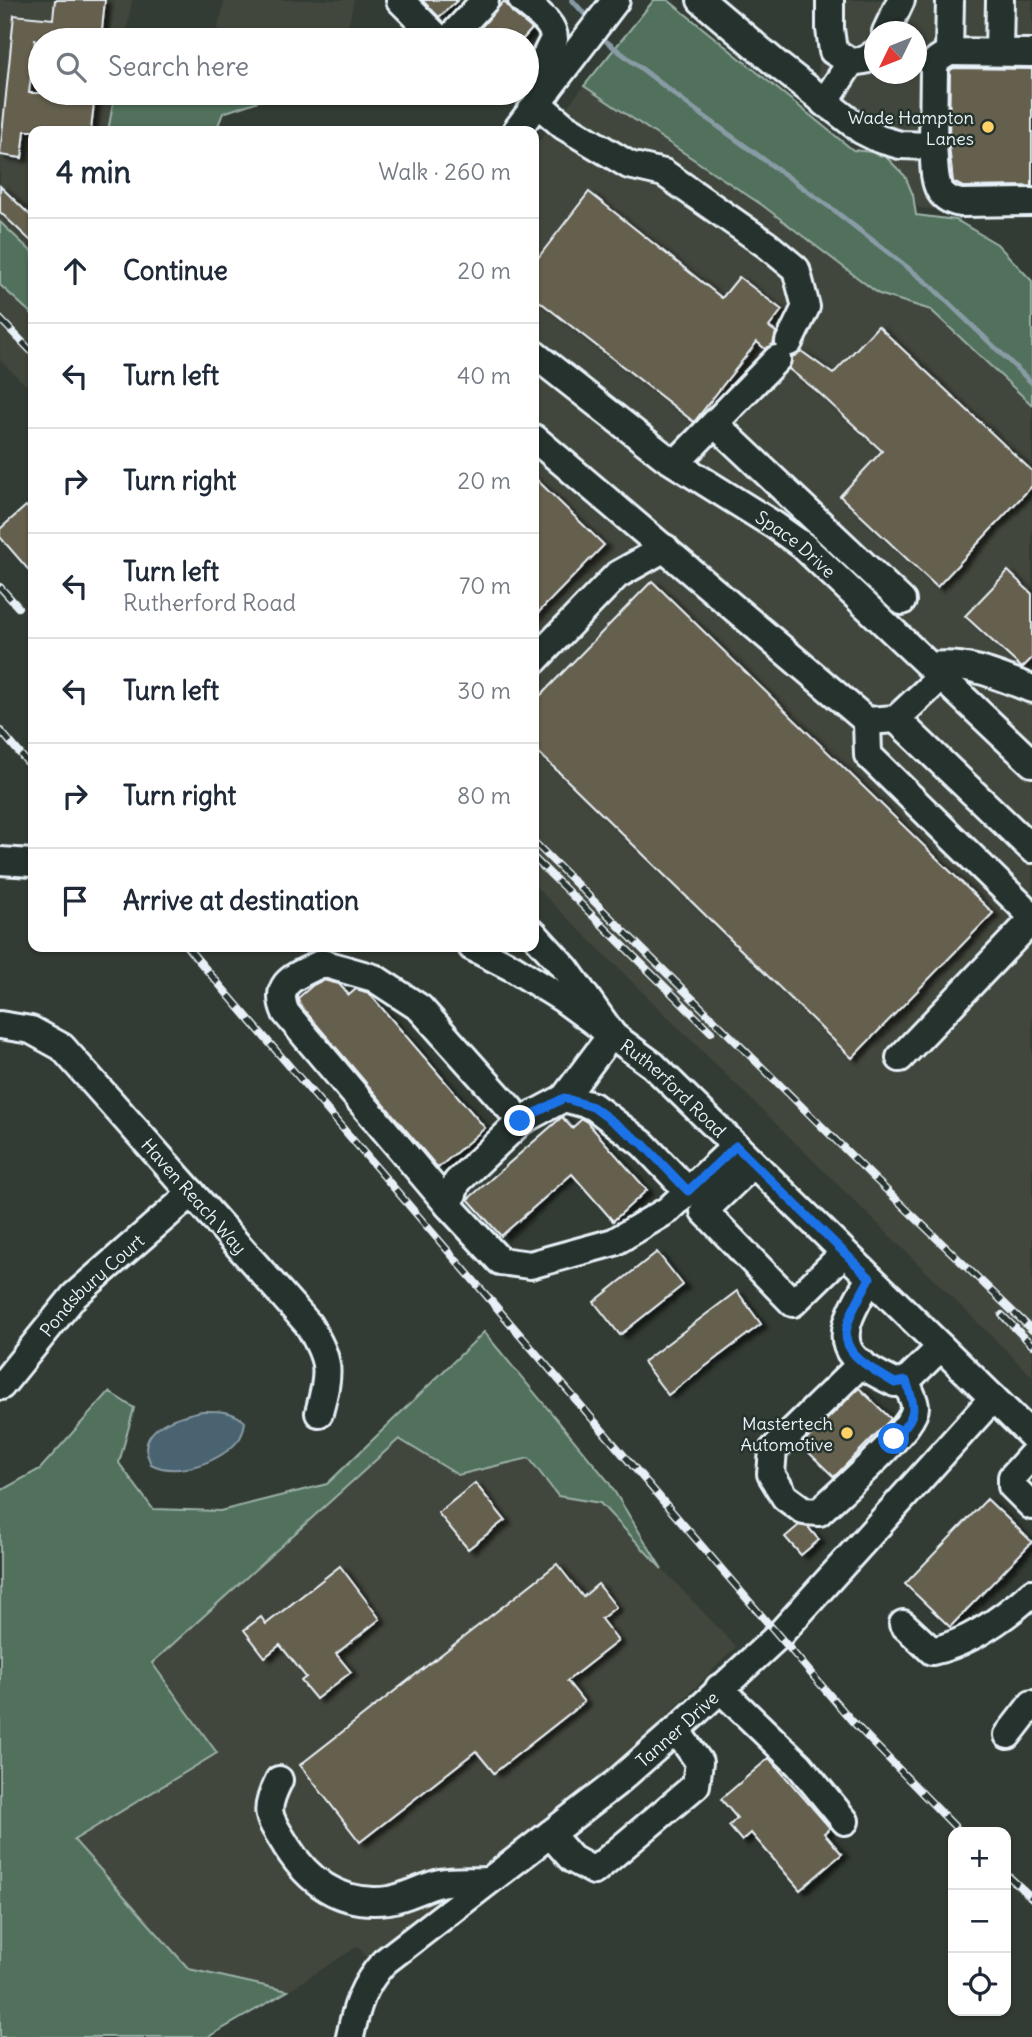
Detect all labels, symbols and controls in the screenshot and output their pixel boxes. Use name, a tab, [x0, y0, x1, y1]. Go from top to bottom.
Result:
north arrow	[864, 21, 927, 84]
search box	[28, 28, 539, 105]
icon: search	[52, 48, 90, 86]
text: Search here	[108, 50, 249, 83]
place label: Wade Hampton Lanes	[848, 106, 974, 150]
marker: Wade Hampton Lanes	[980, 119, 996, 135]
text: 4 min	[56, 153, 131, 191]
text: Walk · 260 m	[378, 157, 511, 186]
icon: ahead	[56, 252, 94, 290]
text: Continue	[123, 254, 228, 287]
text: 20 m	[458, 256, 511, 285]
icon: left	[56, 357, 94, 395]
text: Turn left	[123, 359, 219, 392]
text: 40 m	[457, 361, 511, 390]
icon: right	[56, 462, 94, 500]
text: Turn right	[123, 464, 236, 497]
text: 20 m	[458, 466, 511, 495]
street label: Space Drive	[752, 505, 841, 583]
text: Turn left	[123, 555, 219, 588]
icon: left	[56, 567, 94, 605]
text: 70 m	[459, 571, 511, 600]
text: Rutherford Road	[123, 588, 296, 617]
icon: left	[56, 672, 94, 710]
text: Turn left	[123, 674, 219, 707]
text: 30 m	[457, 676, 511, 705]
icon: right	[56, 777, 94, 815]
text: Turn right	[123, 779, 236, 812]
text: 80 m	[457, 781, 511, 810]
icon: arrive	[56, 882, 94, 920]
text: Arrive at destination	[123, 884, 359, 917]
street label: Rutherford Road	[616, 1034, 732, 1142]
route end	[504, 1105, 535, 1136]
street label: Haven Reach Way	[137, 1133, 252, 1259]
street label: Pondsbury Court	[34, 1229, 149, 1341]
place label: Mastertech Automotive	[740, 1412, 833, 1456]
route start	[878, 1423, 909, 1454]
marker: Mastertech Automotive	[839, 1425, 855, 1441]
street label: Tanner Drive	[631, 1686, 723, 1772]
map controls	[948, 1827, 1011, 2016]
button: +	[948, 1827, 1011, 1890]
button: −	[948, 1890, 1011, 1953]
button: locate	[948, 1953, 1011, 2016]

